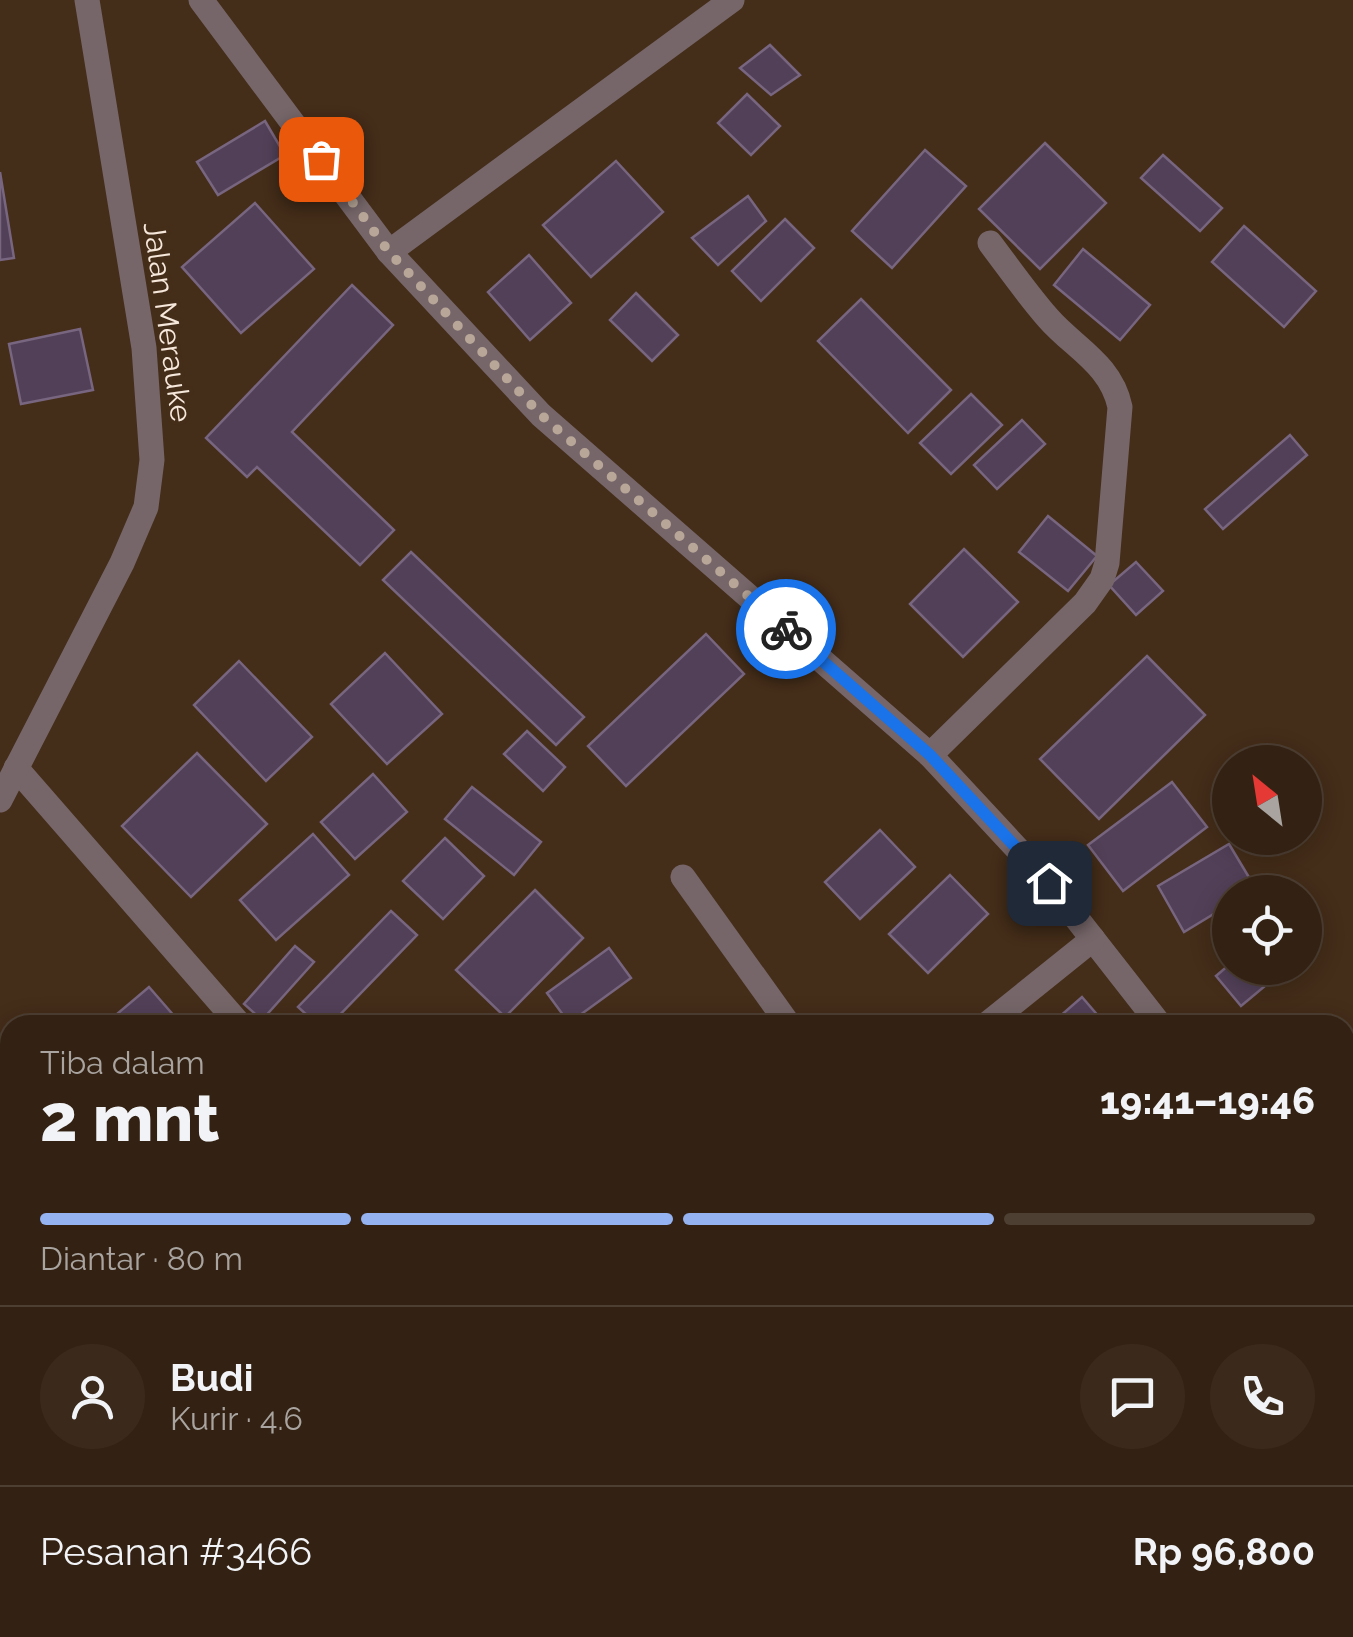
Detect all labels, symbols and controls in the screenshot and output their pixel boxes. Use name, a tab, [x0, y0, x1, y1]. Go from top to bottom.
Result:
pin	[279, 117, 364, 202]
icon: bag	[294, 132, 349, 187]
street label: Jalan Merauke	[137, 220, 199, 424]
courier	[736, 579, 836, 679]
icon: bike	[759, 602, 814, 657]
north arrow	[1212, 745, 1322, 855]
map controls	[1212, 745, 1322, 985]
pin	[1007, 841, 1092, 926]
icon: home	[1022, 856, 1077, 911]
button: locate	[1212, 875, 1322, 985]
text: Tiba dalam	[40, 1044, 205, 1081]
text: 19:41–19:46	[1100, 1078, 1315, 1123]
text: 2 mnt	[40, 1080, 219, 1156]
text: Diantar · 80 m	[40, 1240, 243, 1277]
button: person	[40, 1344, 145, 1449]
button: chat	[1080, 1344, 1185, 1449]
button: phone	[1210, 1344, 1315, 1449]
text: Budi	[170, 1355, 253, 1400]
text: Kurir · 4.6	[170, 1400, 303, 1437]
text: Pesanan #3466	[40, 1529, 312, 1574]
text: Rp 96,800	[1133, 1529, 1315, 1574]

